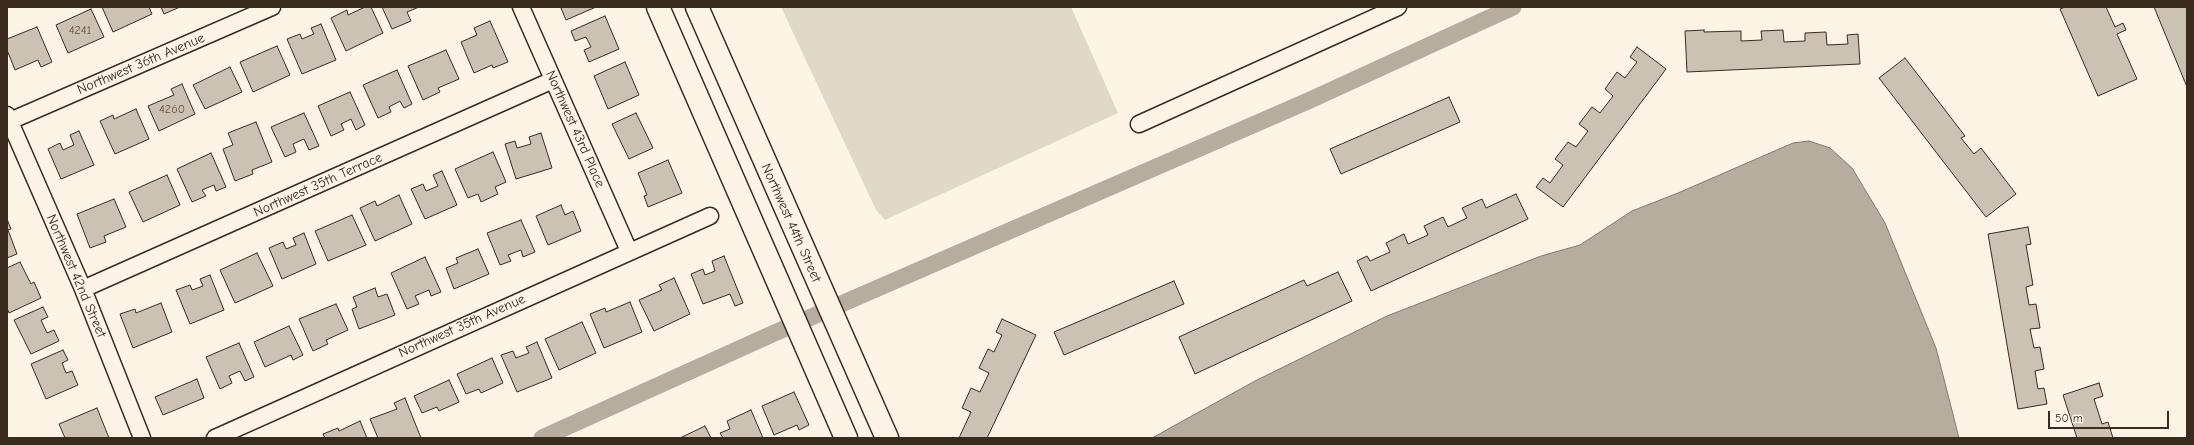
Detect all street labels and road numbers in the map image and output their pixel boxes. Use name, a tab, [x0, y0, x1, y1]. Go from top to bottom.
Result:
street label: Northwest 36th Avenue	[75, 30, 207, 98]
street label: Northwest 43rd Place	[542, 68, 608, 190]
street label: Northwest 35th Terrace	[251, 149, 385, 221]
street label: Northwest 44th Street	[757, 161, 825, 285]
street label: Northwest 42nd Street	[42, 212, 110, 340]
street label: Northwest 35th Avenue	[396, 291, 528, 361]

